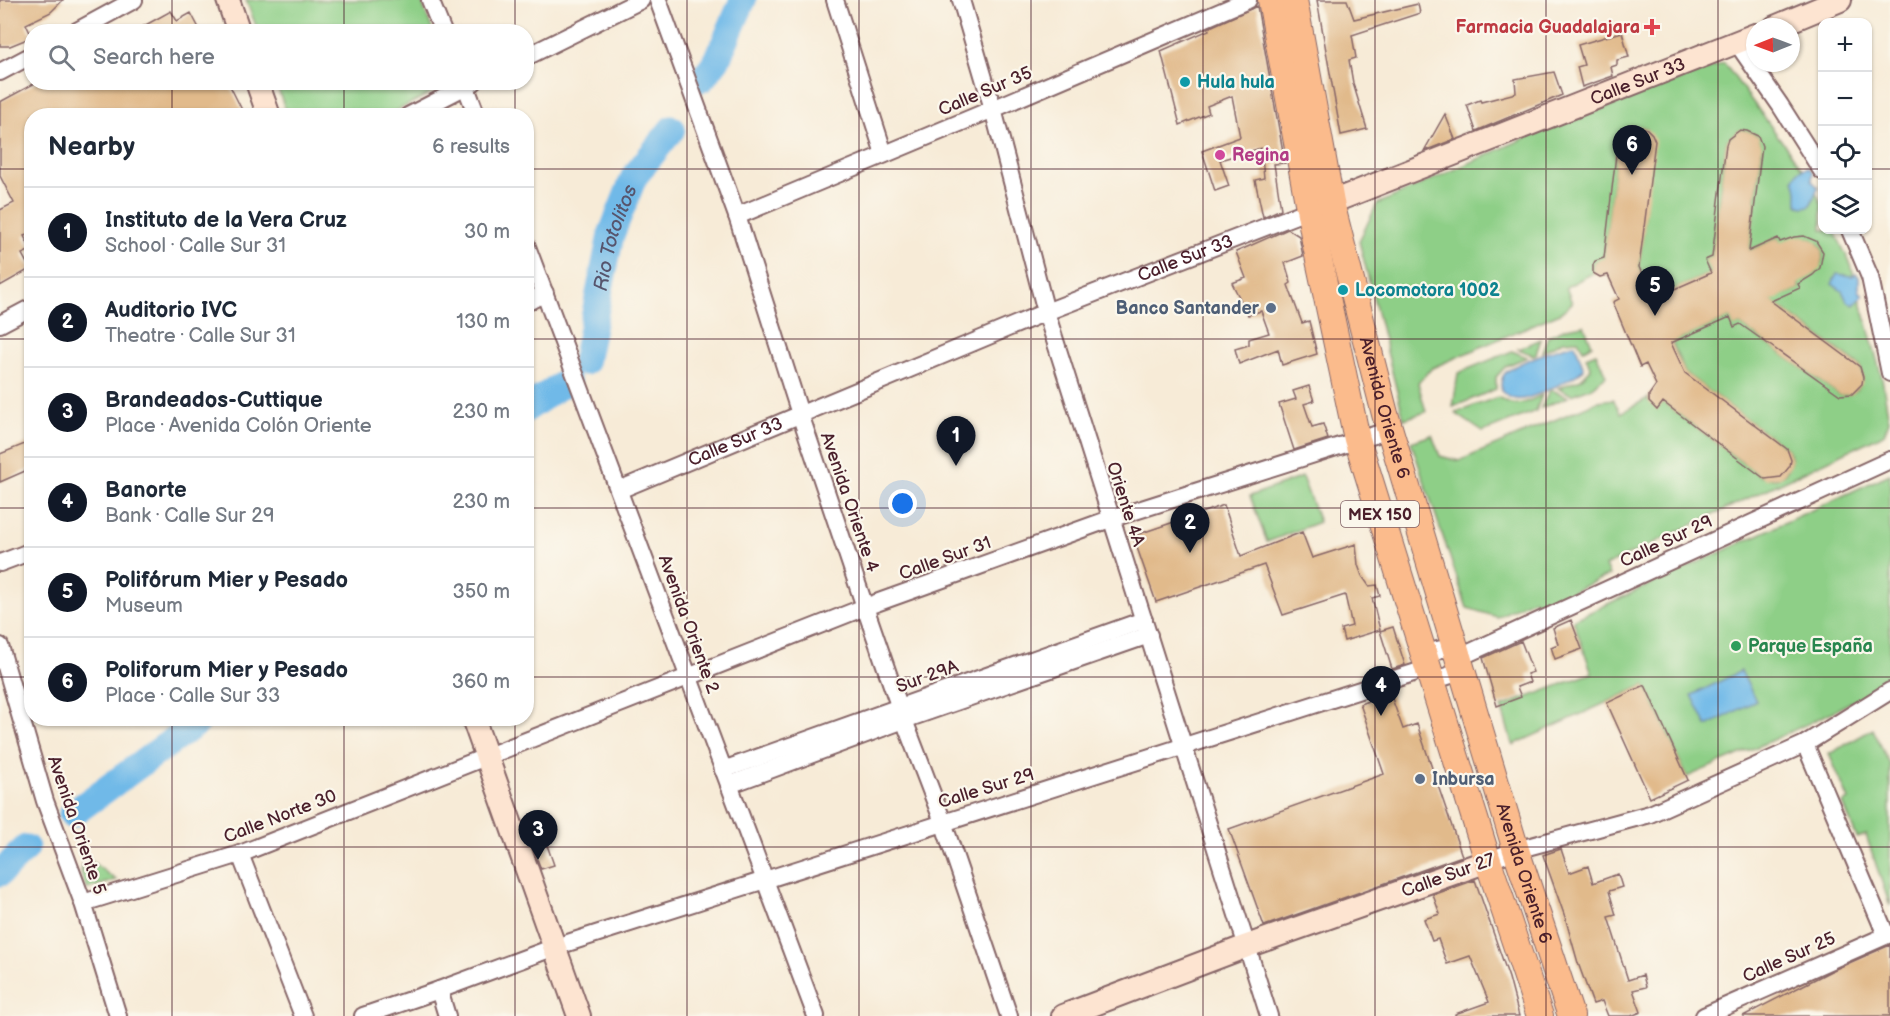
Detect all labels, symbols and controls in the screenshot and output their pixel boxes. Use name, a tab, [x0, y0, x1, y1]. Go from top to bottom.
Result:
place label: Farmacia Guadalajara	[1455, 17, 1640, 38]
north arrow	[1746, 18, 1800, 72]
map controls	[1818, 18, 1872, 234]
button: +	[1818, 18, 1872, 72]
marker: Farmacia Guadalajara	[1645, 20, 1659, 34]
search box	[24, 24, 534, 90]
icon: search	[45, 41, 78, 74]
text: Search here	[93, 44, 215, 71]
street label: Calle Sur 33	[1587, 54, 1689, 110]
street label: Calle Sur 35	[935, 62, 1035, 121]
place label: Hula hula	[1197, 72, 1275, 93]
button: −	[1818, 72, 1872, 126]
marker: Hula hula	[1178, 75, 1192, 89]
pin: 6	[1612, 126, 1652, 175]
button: locate	[1818, 126, 1872, 180]
text: Nearby	[48, 132, 135, 163]
text: 6 results	[432, 135, 510, 159]
place label: Regina	[1232, 145, 1290, 166]
marker: Regina	[1213, 148, 1227, 162]
button: layers	[1818, 180, 1872, 234]
water label: Rio Totolitos	[589, 181, 643, 293]
text: Instituto de la Vera Cruz	[105, 207, 347, 234]
text: 1	[63, 220, 72, 244]
text: 30 m	[464, 220, 510, 244]
street label: Calle Sur 33	[1135, 230, 1236, 286]
text: School · Calle Sur 31	[105, 234, 286, 258]
pin: 5	[1636, 266, 1674, 316]
place label: Locomotora 1002	[1355, 280, 1500, 301]
marker: Locomotora 1002	[1336, 283, 1350, 297]
text: Auditorio IVC	[105, 297, 237, 324]
place label: Banco Santander	[1116, 298, 1260, 319]
marker: Banco Santander	[1264, 301, 1278, 315]
text: 2	[62, 310, 73, 334]
text: 130 m	[456, 310, 510, 334]
text: Theatre · Calle Sur 31	[105, 324, 296, 348]
street label: Avenida Oriente 6	[1355, 335, 1414, 481]
text: Brandeados-Cuttique	[105, 387, 323, 414]
text: 3	[62, 400, 73, 424]
text: 230 m	[453, 400, 510, 424]
street label: Calle Sur 33	[685, 413, 786, 471]
text: Place · Avenida Colón Oriente	[105, 414, 372, 438]
pin: 1	[936, 416, 976, 466]
street label: Avenida Oriente 4	[816, 430, 883, 575]
street label: Oriente 4A	[1102, 459, 1149, 549]
text: Banorte	[105, 477, 187, 504]
your location	[888, 489, 917, 518]
text: 4	[62, 490, 73, 514]
text: 230 m	[453, 490, 510, 514]
road number: MEX 150	[1341, 501, 1419, 527]
text: Bank · Calle Sur 29	[105, 504, 275, 528]
pin: 2	[1170, 504, 1210, 553]
street label: Calle Sur 29	[1617, 511, 1716, 572]
street label: Calle Sur 31	[896, 532, 994, 585]
street label: Avenida Oriente 2	[654, 552, 723, 697]
text: Polifórum Mier y Pesado	[105, 567, 348, 594]
text: 5	[62, 580, 73, 604]
text: 350 m	[453, 580, 510, 604]
text: Museum	[105, 594, 183, 618]
place label: Parque España	[1748, 636, 1873, 657]
marker: Parque España	[1729, 639, 1743, 653]
street label: Sur 29A	[893, 656, 961, 697]
text: Poliforum Mier y Pesado	[105, 657, 348, 684]
pin: 4	[1362, 666, 1400, 716]
text: 6	[61, 670, 74, 694]
text: 360 m	[452, 670, 510, 694]
text: Place · Calle Sur 33	[105, 684, 280, 708]
street label: Avenida Oriente 5	[43, 753, 110, 897]
street label: Calle Sur 29	[936, 764, 1037, 813]
place label: Inbursa	[1432, 769, 1495, 790]
marker: Inbursa	[1413, 772, 1427, 786]
street label: Calle Norte 30	[221, 785, 340, 848]
street label: Avenida Oriente 6	[1491, 801, 1556, 946]
pin: 3	[518, 810, 558, 860]
street label: Calle Sur 27	[1399, 849, 1498, 902]
street label: Calle Sur 25	[1740, 928, 1839, 987]

